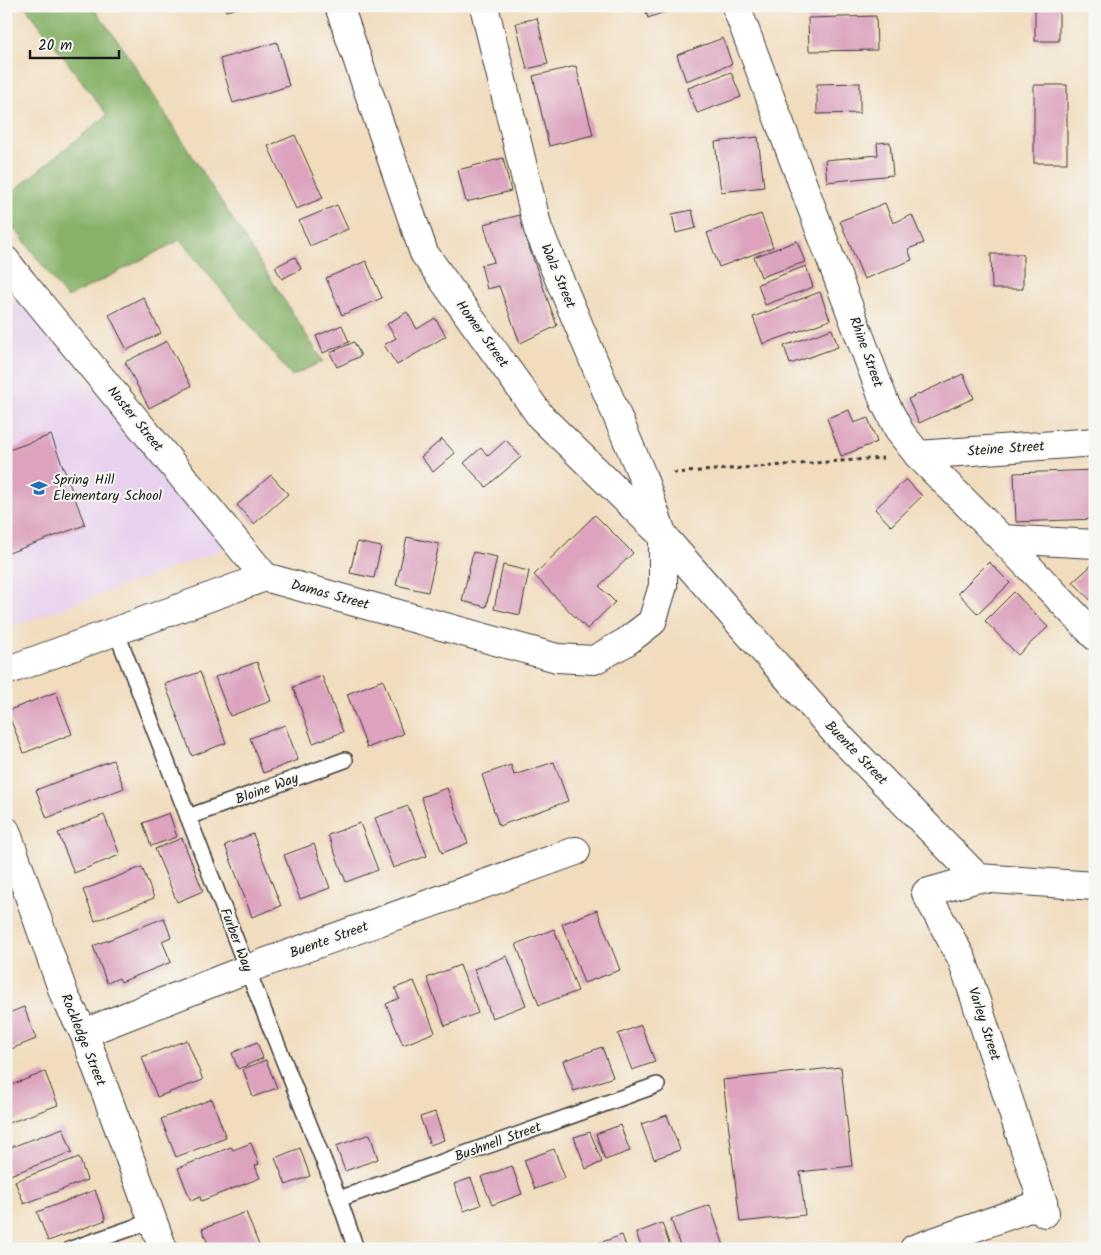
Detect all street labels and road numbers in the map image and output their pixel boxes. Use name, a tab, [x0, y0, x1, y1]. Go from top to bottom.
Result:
street label: Walz Street	[535, 240, 582, 312]
street label: Homer Street	[450, 296, 514, 373]
street label: Rhine Street	[843, 314, 889, 391]
street label: Noster Street	[102, 381, 169, 457]
street label: Steine Street	[967, 435, 1046, 463]
street label: Damas Street	[288, 574, 372, 616]
street label: Buente Street	[820, 716, 893, 791]
street label: Bloine Way	[232, 767, 302, 811]
street label: Furber Way	[214, 905, 258, 975]
street label: Buente Street	[287, 915, 372, 964]
street label: Varley Street	[962, 984, 1006, 1064]
street label: Rockledge Street	[54, 990, 112, 1090]
street label: Bushnell Street	[452, 1116, 545, 1168]

